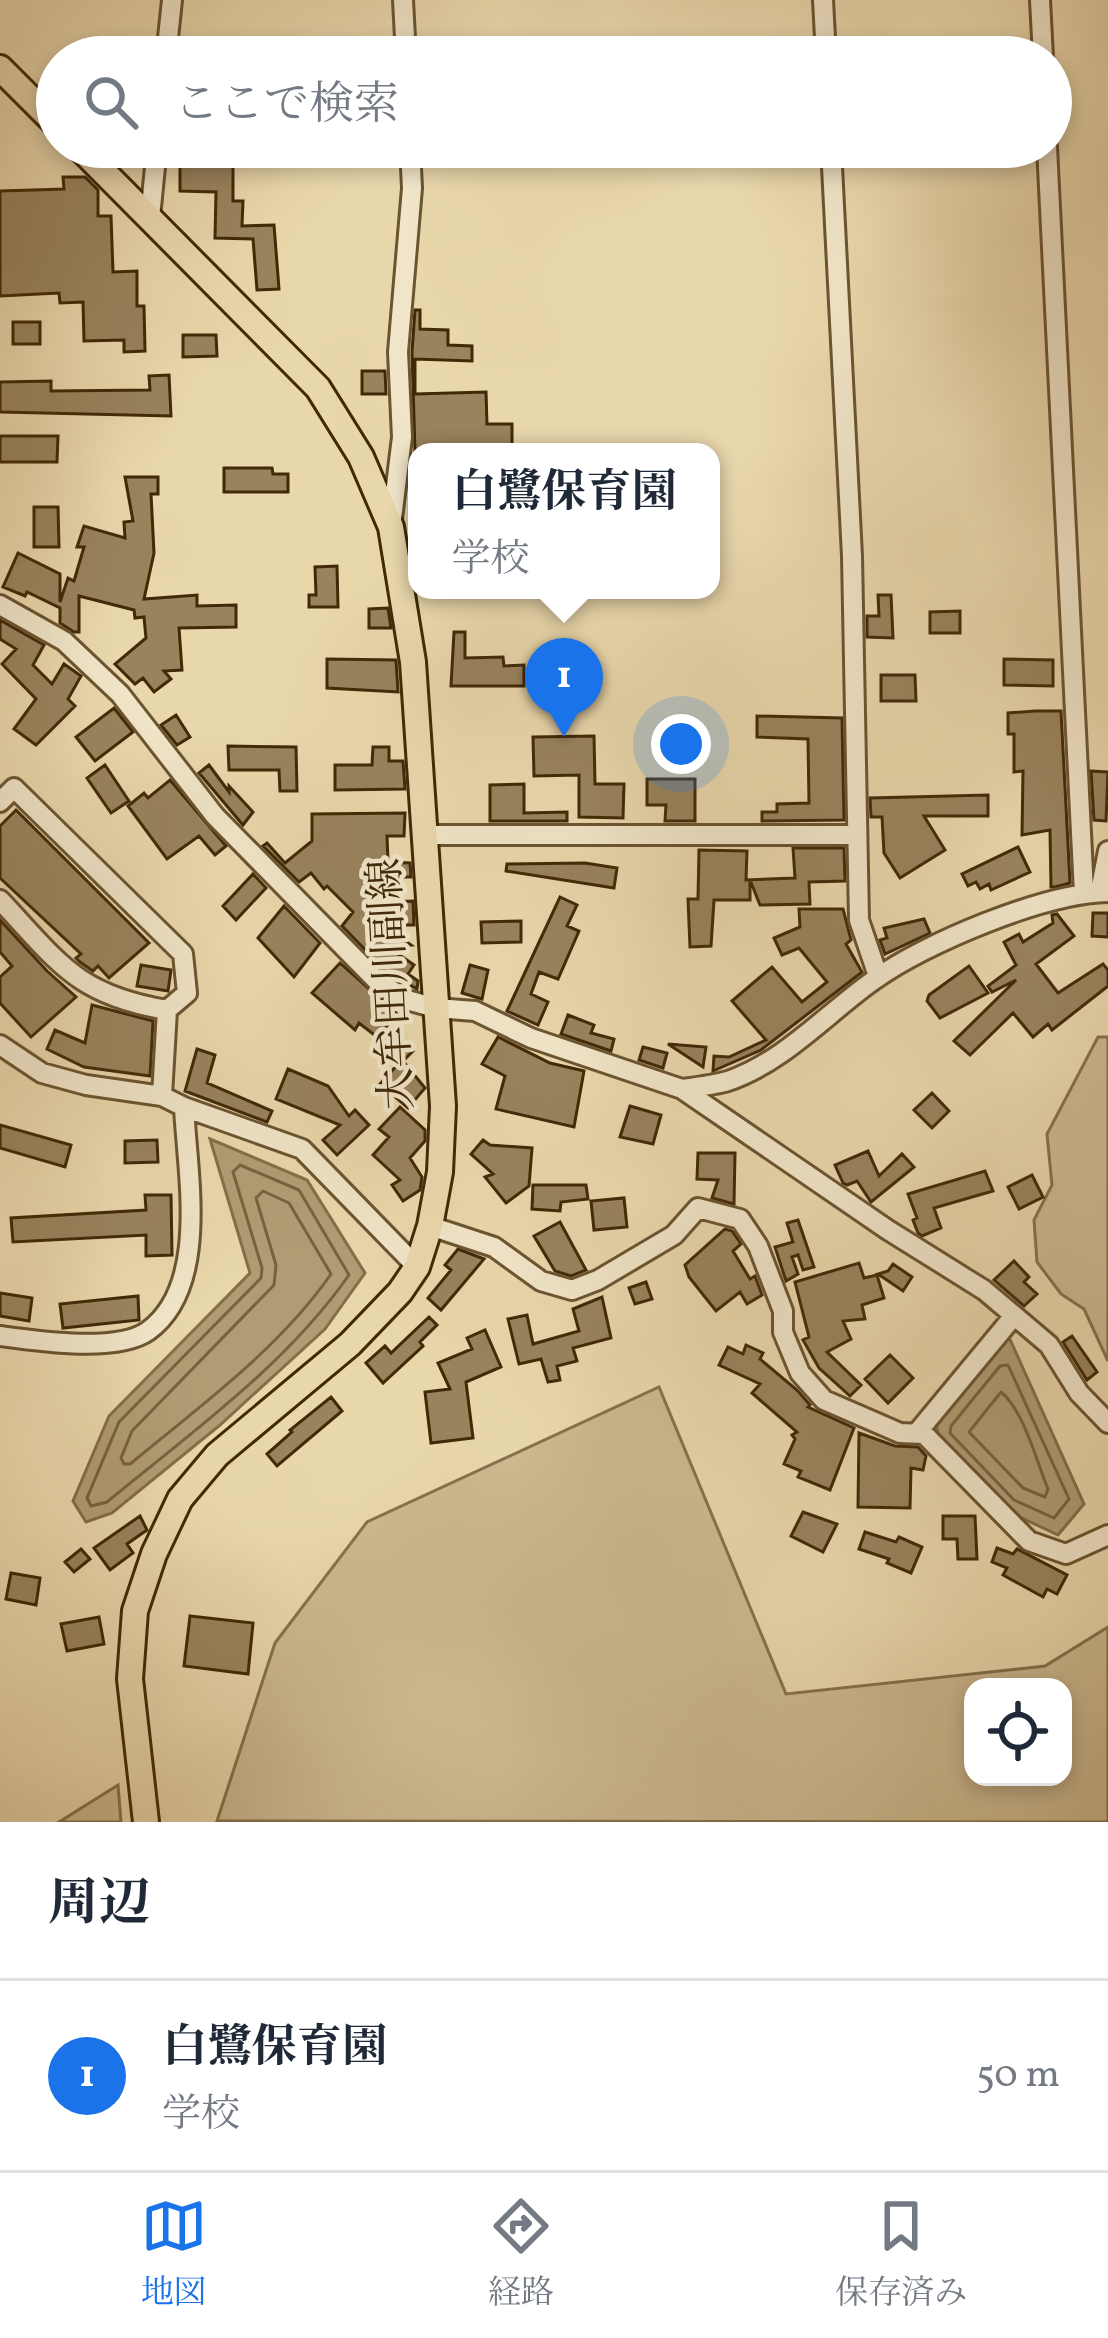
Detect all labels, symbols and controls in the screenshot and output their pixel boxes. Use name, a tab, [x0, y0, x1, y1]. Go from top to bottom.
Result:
search box	[36, 36, 1072, 168]
icon: search	[78, 69, 144, 135]
text: ここで検索	[174, 75, 399, 138]
popup	[408, 443, 720, 599]
text: 白鷺保育園	[451, 463, 677, 526]
text: 学校	[451, 534, 530, 588]
pin: 1	[525, 638, 603, 737]
your location	[651, 714, 711, 774]
street label: 大牟田川副線	[358, 857, 430, 1111]
map controls	[964, 1678, 1072, 1786]
button: locate	[964, 1678, 1072, 1786]
text: 周辺	[48, 1870, 150, 1941]
text: 白鷺保育園	[162, 2018, 387, 2081]
text: 1	[79, 2049, 95, 2103]
text: 50 m	[976, 2049, 1060, 2103]
text: 学校	[162, 2089, 240, 2143]
tab: 地図	[141, 2193, 207, 2318]
tab: 経路	[488, 2193, 554, 2318]
tab: 保存済み	[835, 2193, 967, 2318]

